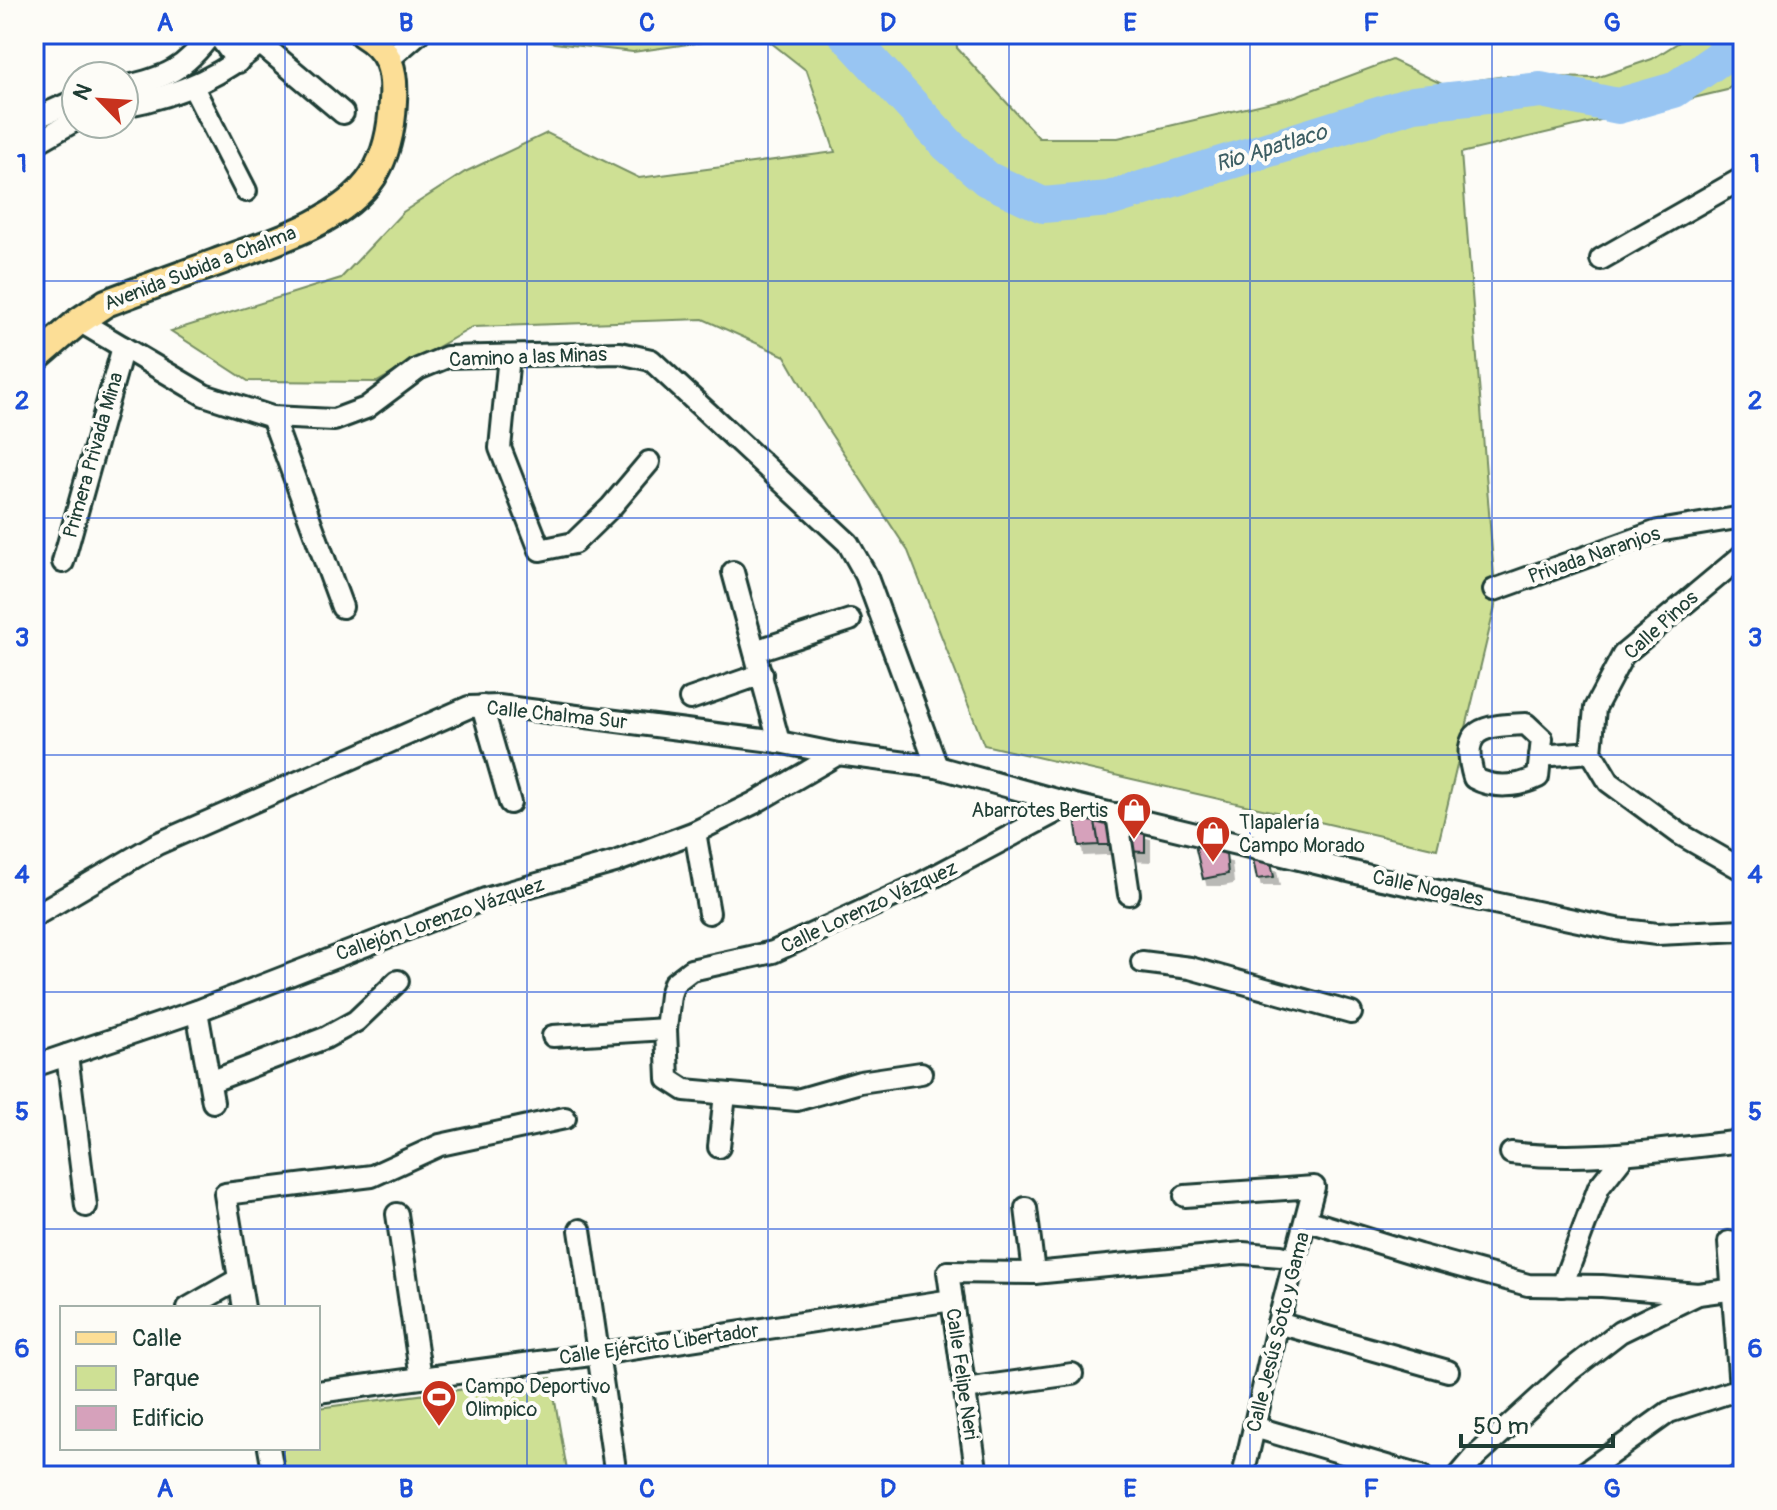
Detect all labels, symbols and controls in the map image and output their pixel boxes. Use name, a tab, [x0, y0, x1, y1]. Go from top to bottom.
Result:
text: A	[157, 7, 174, 39]
text: B	[399, 7, 413, 39]
text: C	[639, 7, 655, 39]
text: D	[880, 7, 896, 39]
text: E	[1123, 7, 1137, 39]
text: F	[1363, 7, 1379, 39]
text: G	[1603, 7, 1621, 39]
north arrow	[60, 60, 140, 140]
text: N	[67, 79, 99, 105]
water label: Rio Apatlaco	[1212, 117, 1332, 178]
text: 1	[17, 148, 27, 180]
text: 1	[1750, 148, 1760, 180]
street label: Avenida Subida a Chalma	[100, 220, 300, 316]
street label: Camino a las Minas	[449, 342, 607, 372]
street label: Primera Privada Mina	[57, 369, 129, 541]
text: 2	[15, 385, 29, 417]
text: 2	[1748, 385, 1762, 417]
street label: Privada Naranjos	[1525, 521, 1663, 589]
street label: Calle Pinos	[1619, 585, 1703, 665]
text: 3	[15, 622, 29, 654]
text: 3	[1748, 622, 1762, 654]
street label: Calle Chalma Sur	[485, 695, 629, 735]
shop icon: Abarrotes Bertis	[1115, 791, 1153, 841]
place label: Abarrotes Bertis	[971, 798, 1108, 823]
place label: Tlapalería Campo Morado	[1239, 810, 1365, 858]
shop icon: Tlapalería Campo Morado	[1194, 814, 1232, 864]
street label: Calle Lorenzo Vázquez	[777, 855, 961, 959]
text: 4	[14, 859, 30, 891]
text: 4	[1747, 859, 1763, 891]
street label: Calle Nogales	[1370, 864, 1486, 912]
street label: Callejón Lorenzo Vázquez	[333, 872, 547, 966]
text: 5	[15, 1096, 29, 1128]
text: 5	[1748, 1096, 1762, 1128]
street label: Calle Jesús Soto y Gama	[1241, 1229, 1315, 1435]
legend	[60, 1306, 320, 1450]
street label: Calle Felipe Neri	[940, 1307, 984, 1441]
street label: Calle Ejército Libertador	[558, 1318, 760, 1370]
text: Calle	[132, 1324, 181, 1353]
text: 6	[14, 1333, 30, 1365]
text: 6	[1747, 1333, 1763, 1365]
text: Parque	[132, 1364, 199, 1393]
place label: Campo Deportivo Olimpico	[465, 1374, 611, 1422]
sports icon: Campo Deportivo Olimpico	[420, 1378, 458, 1428]
scale bar	[1461, 1398, 1613, 1448]
text: Edificio	[132, 1404, 204, 1433]
text: 50 m	[1473, 1412, 1529, 1441]
text: A	[157, 1473, 174, 1505]
text: B	[399, 1473, 413, 1505]
text: C	[639, 1473, 655, 1505]
text: D	[880, 1473, 896, 1505]
text: E	[1123, 1473, 1137, 1505]
text: F	[1363, 1473, 1379, 1505]
text: G	[1603, 1473, 1621, 1505]

